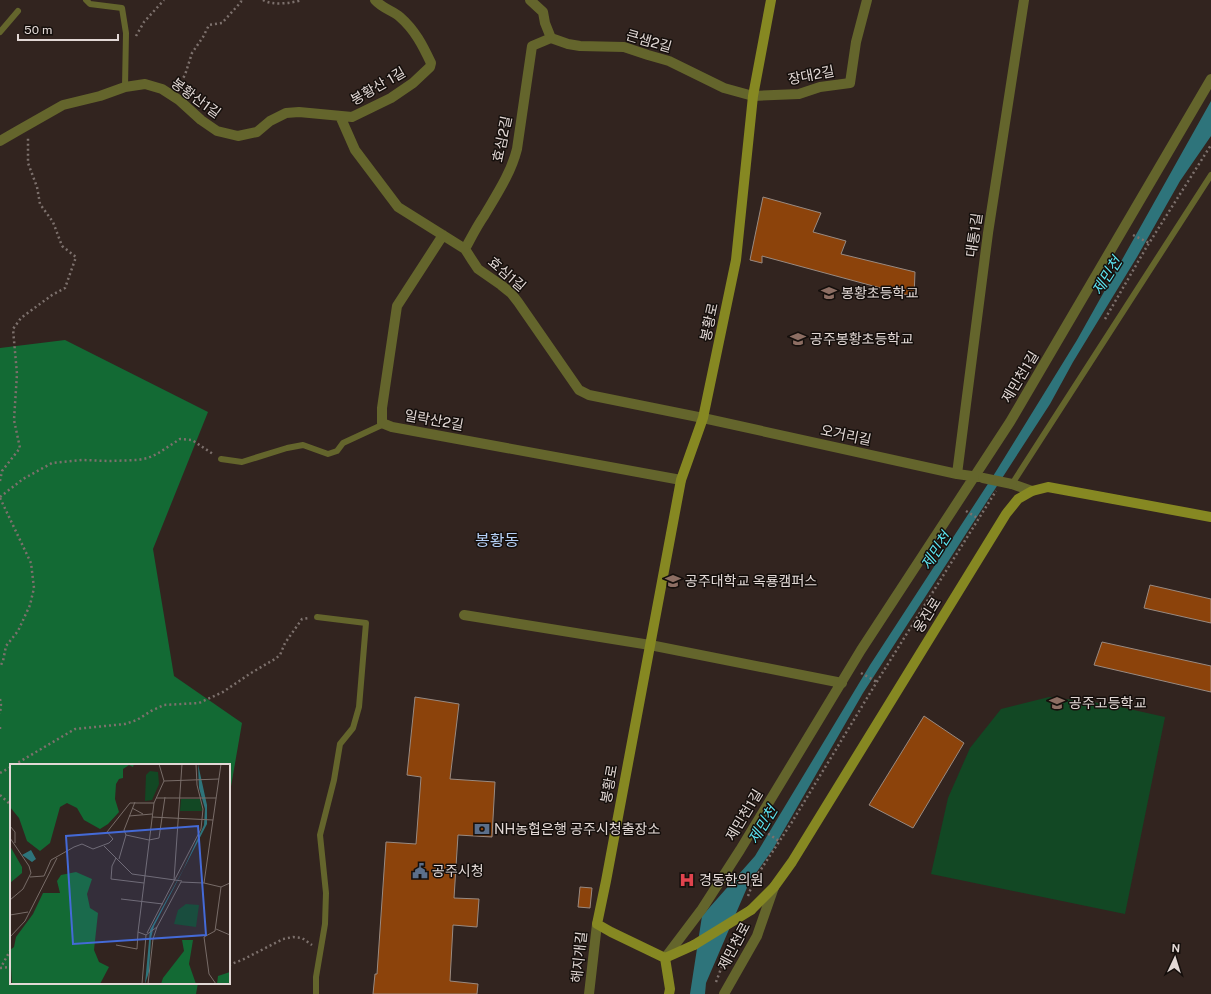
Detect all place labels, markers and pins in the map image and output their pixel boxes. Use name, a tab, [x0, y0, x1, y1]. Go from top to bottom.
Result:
school or university icon: 봉황초등학교	[820, 284, 838, 302]
place label: 봉황초등학교	[841, 285, 918, 301]
school or university icon: 공주봉황초등학교	[789, 330, 807, 348]
place label: 공주봉황초등학교	[810, 331, 913, 347]
school or university icon: 공주대학교 옥룡캠퍼스	[664, 572, 682, 590]
place label: 공주대학교 옥룡캠퍼스	[685, 573, 817, 589]
school or university icon: 공주고등학교	[1048, 694, 1066, 712]
place label: 공주고등학교	[1069, 695, 1146, 711]
bank icon: NH농협은행 공주시청출장소	[473, 820, 491, 838]
place label: NH농협은행 공주시청출장소	[494, 821, 660, 837]
public building icon: 공주시청	[411, 862, 429, 880]
place label: 공주시청	[432, 863, 484, 879]
hospital icon: 경동한의원	[678, 871, 696, 889]
place label: 경동한의원	[699, 872, 763, 888]

